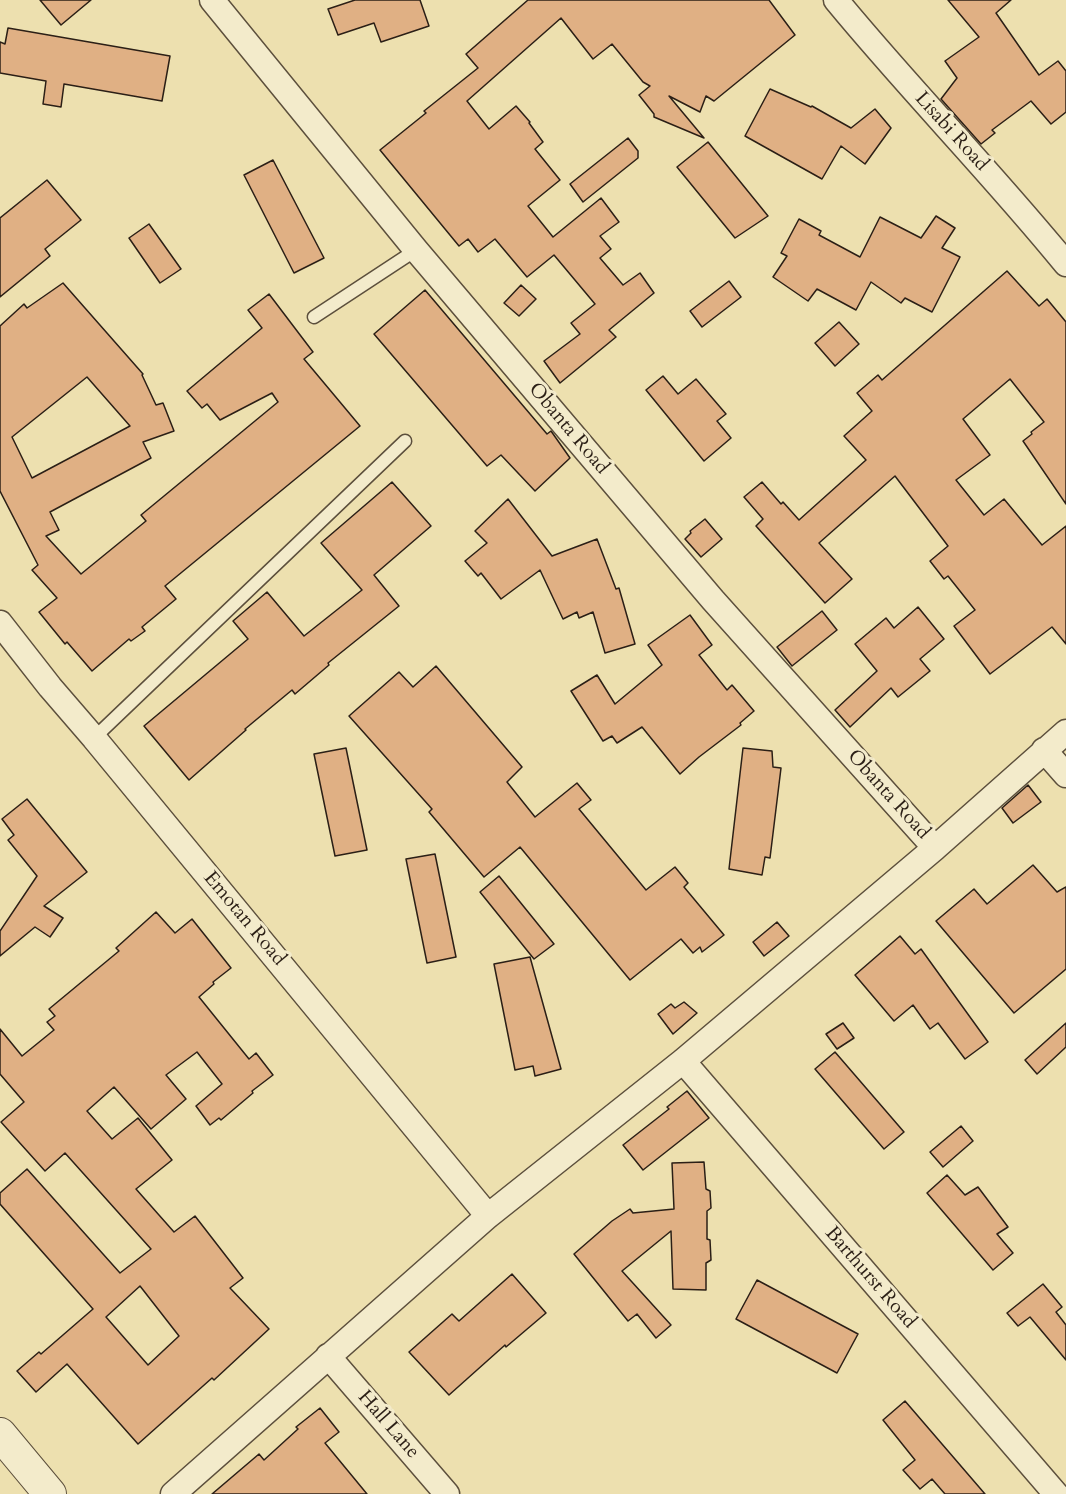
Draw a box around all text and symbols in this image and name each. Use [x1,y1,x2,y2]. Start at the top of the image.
street label: Lisabi Road [909,87,993,177]
street label: Obanta Road [523,378,613,480]
street label: Obanta Road [842,745,934,845]
street label: Emotan Road [198,867,290,971]
street label: Barthurst Road [819,1222,921,1334]
street label: Hall Lane [352,1386,424,1464]

